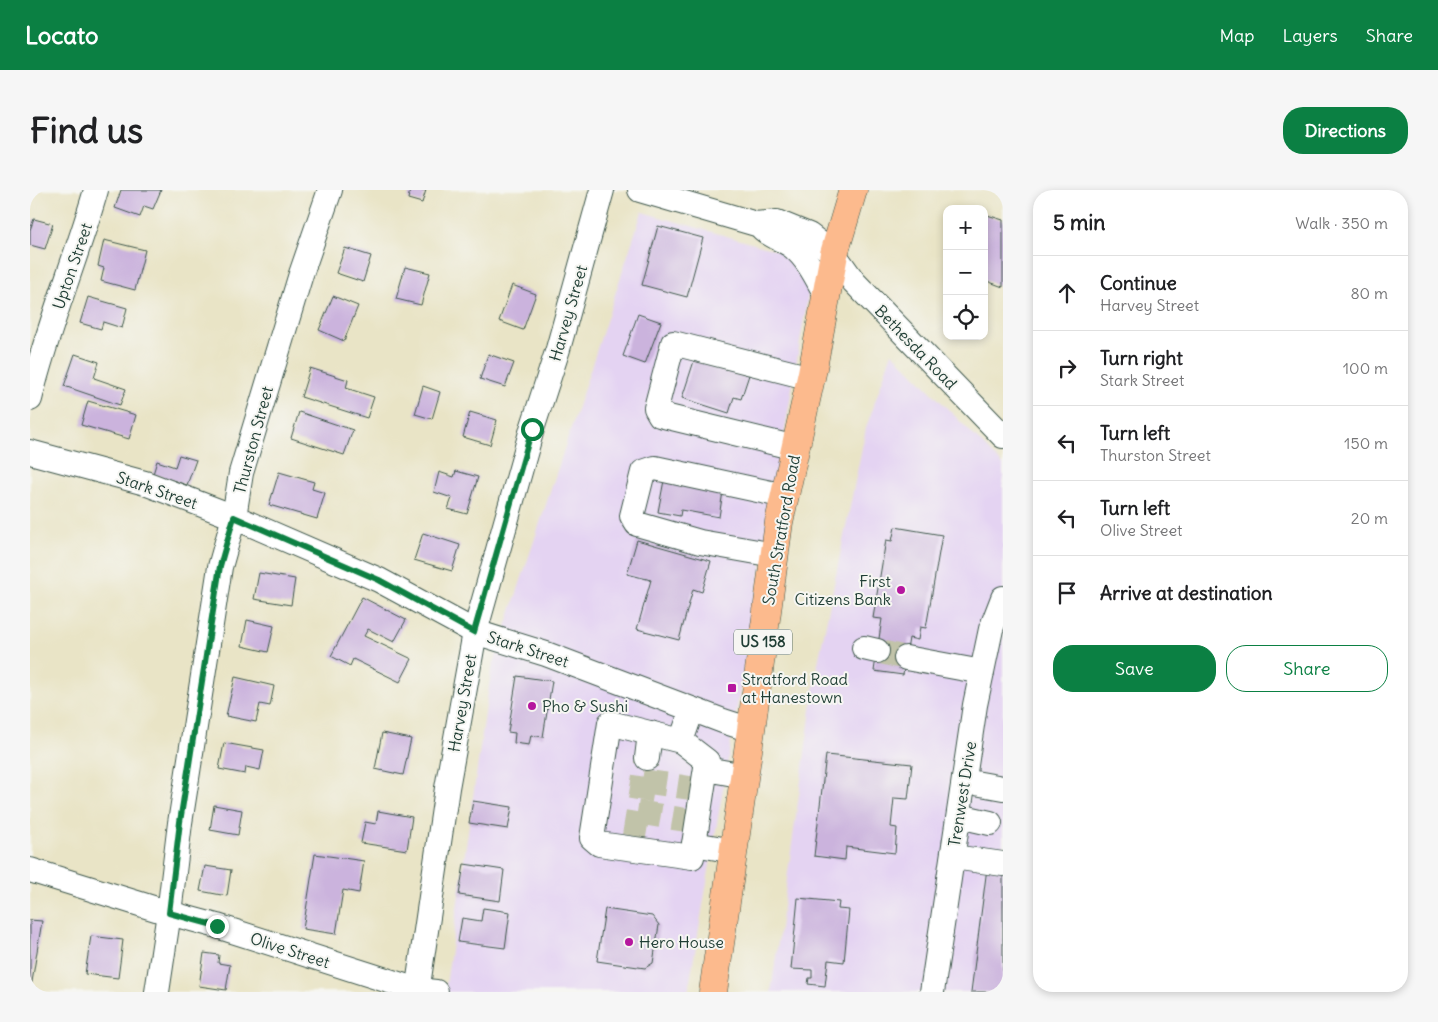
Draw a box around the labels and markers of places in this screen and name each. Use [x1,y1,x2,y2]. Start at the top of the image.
place label: First Citizens Bank [795,571,892,609]
marker: First Citizens Bank [895,584,907,596]
place label: Stratford Road at Hanestown [742,669,848,707]
marker: Stratford Road at Hanestown [726,682,738,694]
place label: Pho & Sushi [542,696,628,716]
marker: Pho & Sushi [526,700,538,712]
place label: Hero House [639,932,724,952]
marker: Hero House [623,936,635,948]

